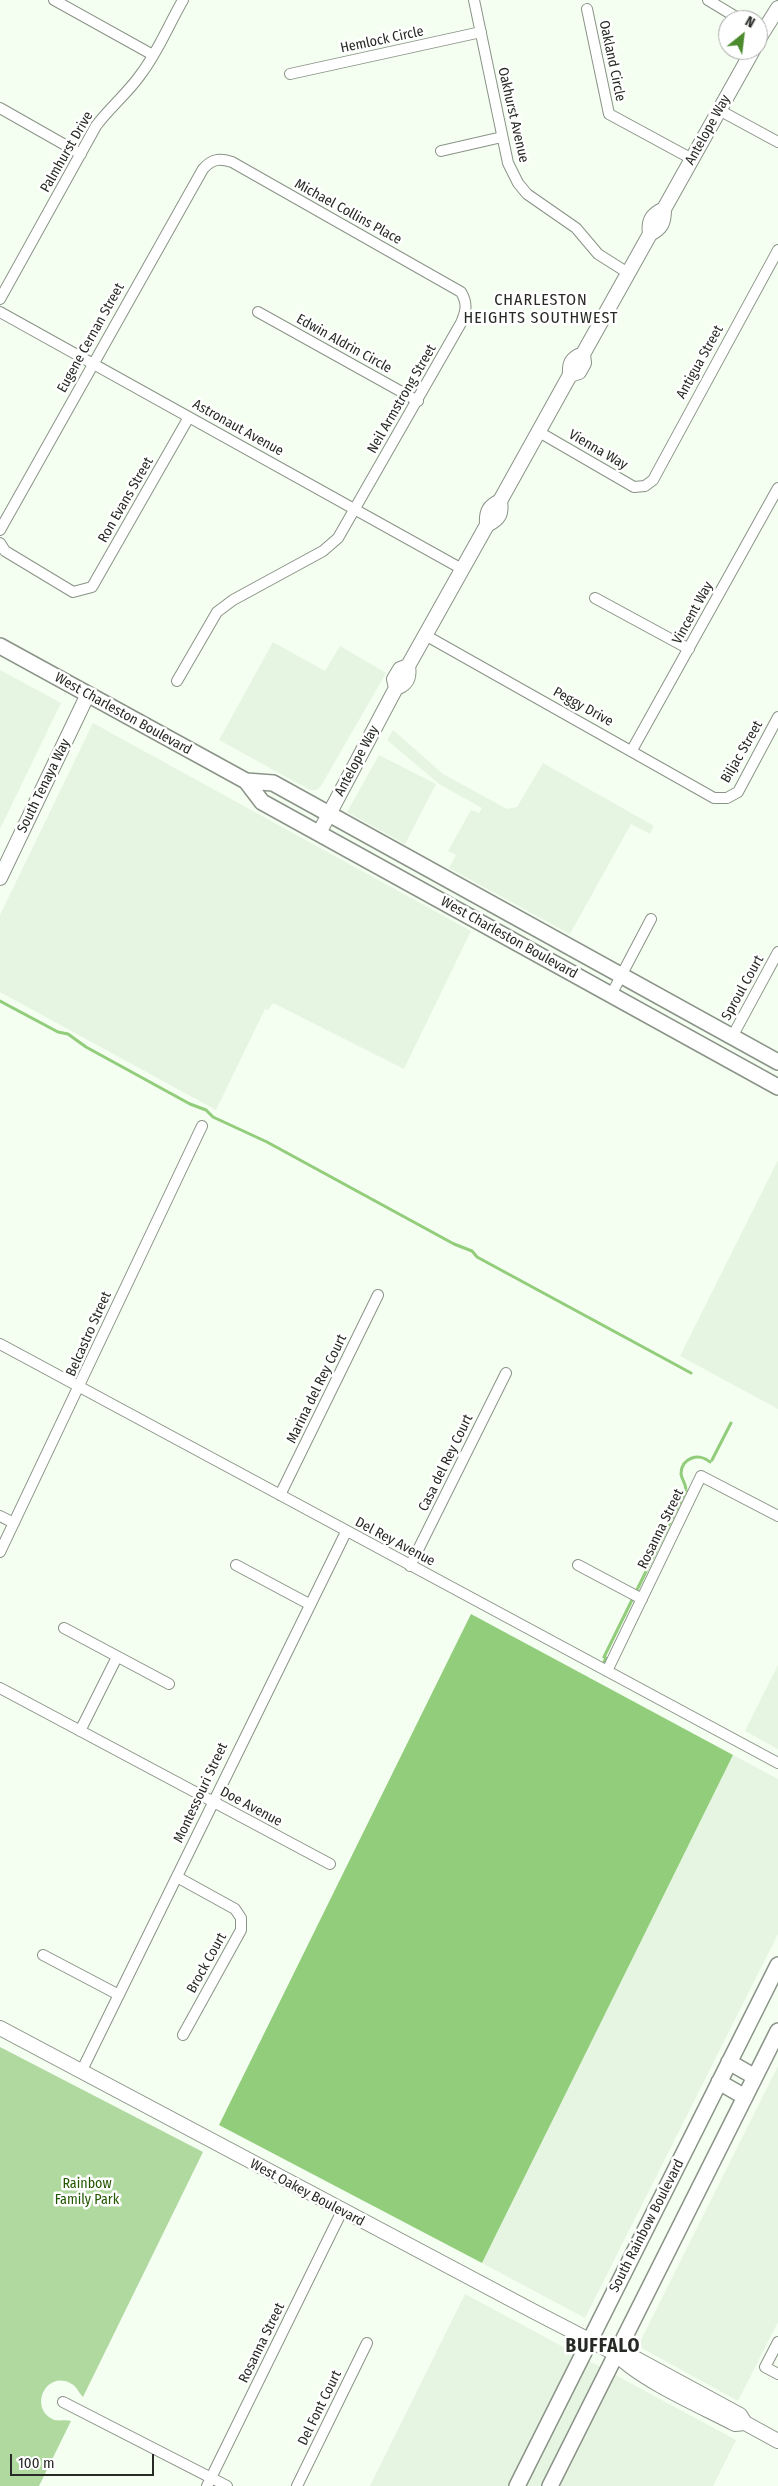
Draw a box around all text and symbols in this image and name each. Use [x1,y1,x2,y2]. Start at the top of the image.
north arrow [718,10,768,60]
text: N [742,13,758,32]
street label: Oakland Circle [595,19,629,103]
street label: Hemlock Circle [339,23,425,57]
street label: Oakhurst Avenue [494,66,532,164]
street label: Antelope Way [682,92,734,168]
street label: Palmhurst Drive [37,109,97,195]
street label: Michael Collins Place [292,176,404,248]
street label: Eugene Cernan Street [54,280,128,396]
district label: CHARLESTON HEIGHTS SOUTHWEST [461,291,621,329]
street label: Edwin Aldrin Circle [293,311,395,377]
street label: Antigua Street [673,322,727,402]
street label: Neil Armstrong Street [364,342,440,456]
street label: Astronaut Avenue [190,396,286,460]
street label: Vienna Way [565,426,631,474]
street label: Ron Evans Street [95,454,157,546]
street label: Vincent Way [669,579,717,647]
street label: West Charleston Boulevard [52,669,194,759]
street label: Peggy Drive [550,684,616,730]
street label: Biljac Street [717,718,767,786]
street label: Antelope Way [331,723,383,799]
street label: South Tenaya Way [14,736,74,836]
street label: West Charleston Boulevard [438,893,580,983]
street label: Sproul Court [718,953,768,1023]
street label: Belcastro Street [63,1289,115,1379]
street label: Marina del Rey Court [283,1332,351,1446]
street label: Casa del Rey Court [415,1412,477,1514]
street label: Rosanna Street [634,1486,688,1572]
street label: Del Rey Avenue [352,1514,438,1570]
street label: Montessouri Street [170,1740,232,1846]
street label: Doe Avenue [217,1784,285,1830]
street label: Brock Court [184,1930,230,1996]
street label: West Oakey Boulevard [247,2156,367,2230]
street label: South Rainbow Boulevard [606,2157,688,2295]
park label: Rainbow Family Park [55,2176,119,2208]
street label: Rosanna Street [235,2300,289,2386]
district label: BUFFALO [565,2336,641,2358]
street label: Del Font Court [295,2368,345,2448]
scale bar [12,2444,156,2476]
text: 100 m [18,2454,55,2472]

